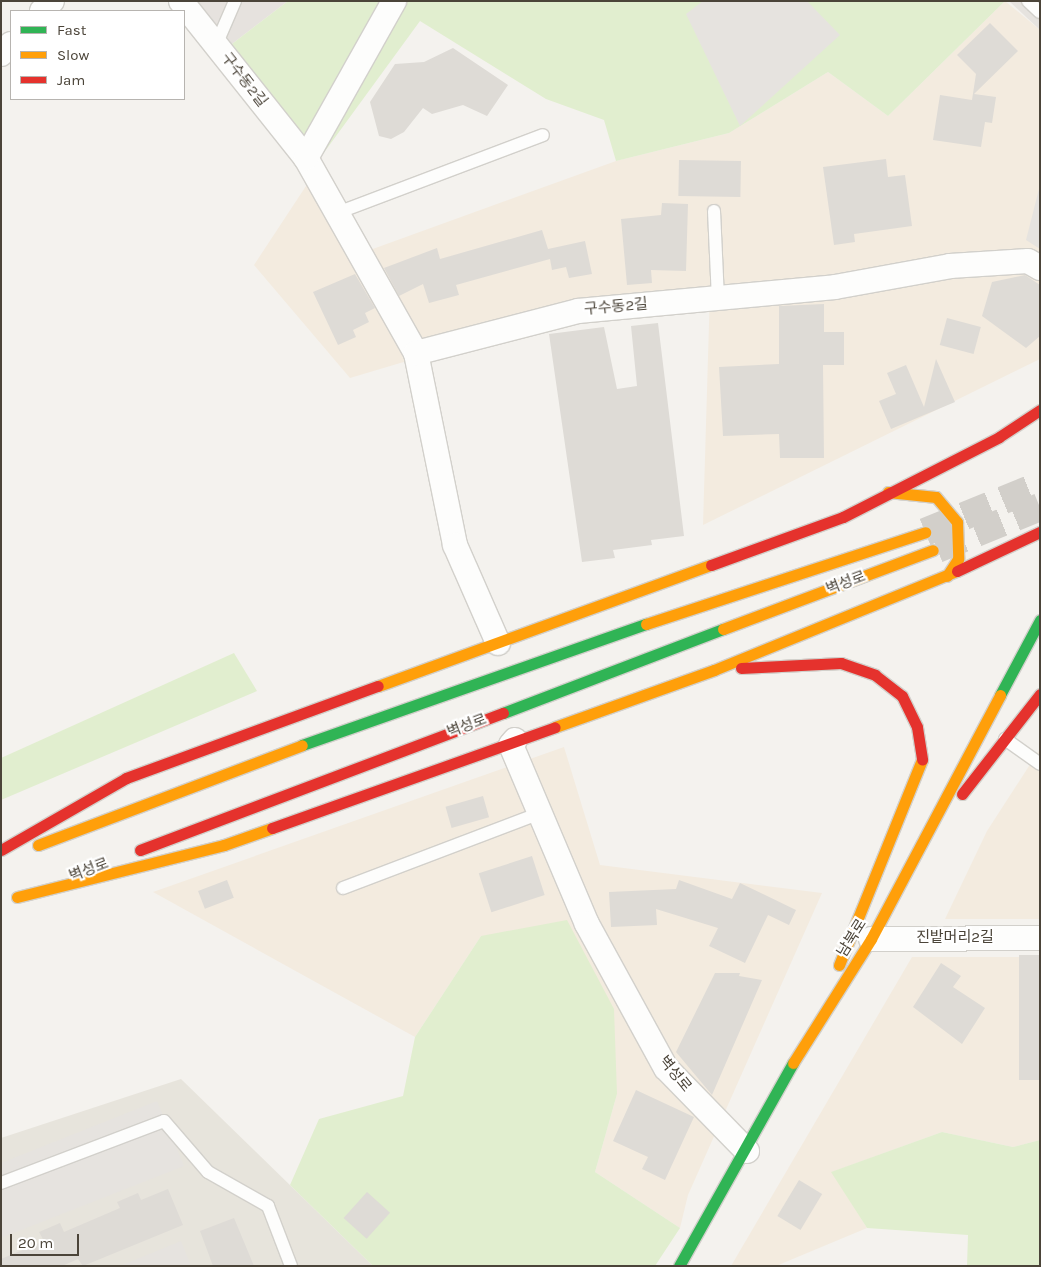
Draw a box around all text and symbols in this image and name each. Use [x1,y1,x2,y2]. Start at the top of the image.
legend [10,10,185,100]
text: Fast [57,21,86,39]
text: Slow [57,46,89,64]
street label: 구수동2길 [217,49,271,111]
text: Jam [57,71,85,89]
street label: 구수동2길 [583,295,649,319]
street label: 벽성로 [823,567,869,599]
street label: 벽성로 [444,710,490,742]
street label: 벽성로 [66,854,112,886]
street label: 남북로 [833,916,871,960]
street label: 진밭머리2길 [916,929,994,947]
street label: 벽성로 [655,1052,695,1096]
scale bar [12,1224,81,1256]
text: 20 m [18,1234,53,1252]

